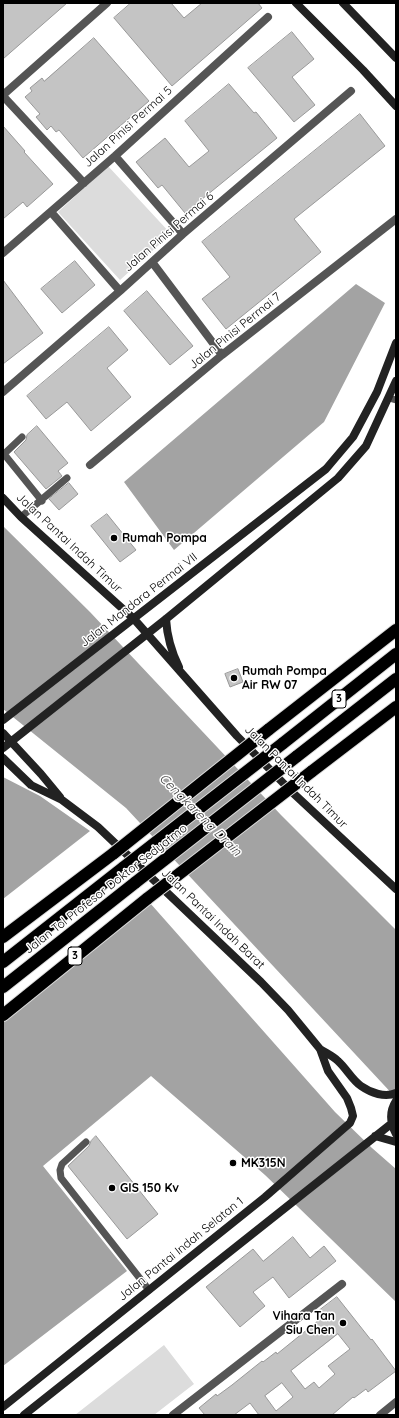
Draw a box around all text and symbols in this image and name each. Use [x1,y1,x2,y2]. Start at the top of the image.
street label: Jalan Pinisi Permai 5 [81,83,175,171]
street label: Jalan Pinisi Permai 6 [121,189,217,275]
street label: Jalan Pinisi Permai 7 [186,290,284,372]
street label: Jalan Pantai Indah Timur [13,490,125,596]
place label: Rumah Pompa [122,531,207,545]
marker: Rumah Pompa [109,533,119,543]
street label: Jalan Mandara Permai VII [78,550,200,650]
place label: Rumah Pompa Air RW 07 [242,664,327,692]
marker: Rumah Pompa Air RW 07 [229,673,239,683]
road number: 3 [332,690,346,708]
street label: Jalan Pantai Indah Timur [242,723,350,831]
water label: Cengkareng Drain [156,771,244,859]
street label: Jalan Tol Profesor Doktor Sedyatmo [22,821,190,957]
street label: Jalan Pantai Indah Barat [158,866,268,972]
road number: 3 [68,947,82,965]
place label: MK315N [241,1156,286,1170]
marker: MK315N [228,1158,238,1168]
place label: GIS 150 Kv [120,1181,179,1195]
marker: GIS 150 Kv [107,1183,117,1193]
street label: Jalan Pantai Indah Selatan 1 [115,1194,247,1304]
place label: Vihara Tan Siu Chen [273,1309,335,1337]
marker: Vihara Tan Siu Chen [338,1318,348,1328]

